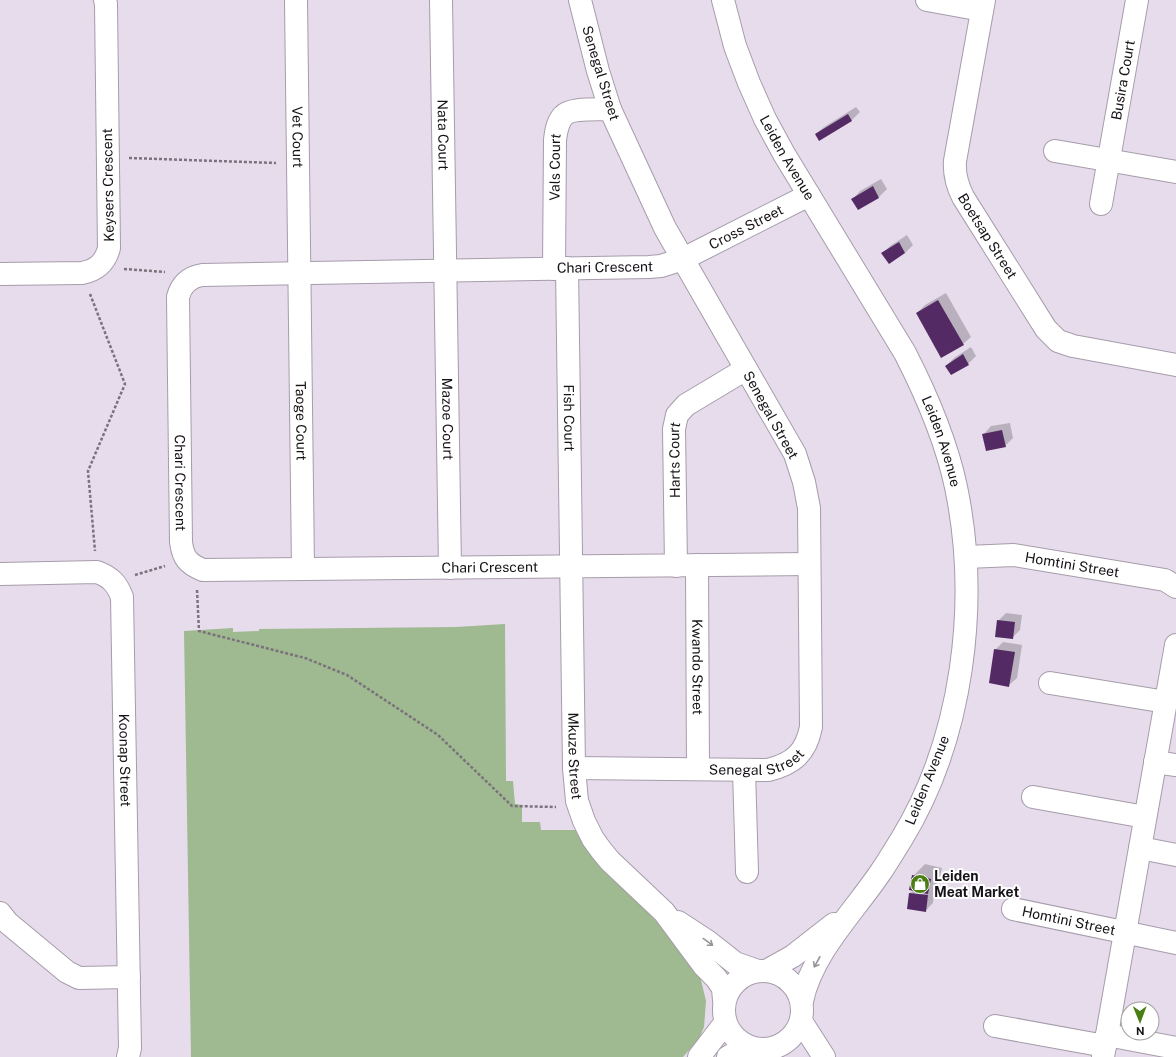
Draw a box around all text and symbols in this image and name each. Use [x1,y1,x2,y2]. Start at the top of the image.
street label: Senegal Street [579,24,623,122]
street label: Busira Court [1108,39,1138,121]
street label: Nata Court [435,99,452,171]
street label: Vet Court [289,106,306,168]
street label: Leiden Avenue [757,112,818,203]
street label: Keysers Crescent [99,128,117,242]
street label: Vals Court [547,132,564,201]
street label: Boetsap Street [955,190,1020,282]
street label: Cross Street [706,201,786,253]
street label: Chari Crescent [557,258,653,276]
street label: Senegal Street [740,368,802,462]
street label: Mazoe Court [439,378,456,460]
street label: Taoge Court [293,381,310,461]
street label: Fish Court [561,384,578,452]
street label: Leiden Avenue [918,393,964,488]
street label: Harts Court [666,420,683,498]
street label: Chari Crescent [172,434,189,531]
street label: Homtini Street [1024,549,1120,580]
street label: Chari Crescent [441,559,538,576]
street label: Kwando Street [689,619,706,715]
street label: Mkuze Street [565,712,585,800]
street label: Koonap Street [116,713,134,807]
street label: Leiden Avenue [902,733,952,827]
street label: Senegal Street [709,746,807,778]
place label: Leiden Meat Market [934,868,1019,900]
shop icon: Leiden Meat Market [909,873,931,895]
street label: Homtini Street [1021,903,1117,938]
one-way arrow [702,938,713,946]
one-way arrow [813,956,821,968]
north arrow [1120,1001,1160,1041]
text: N [1136,1025,1145,1037]

